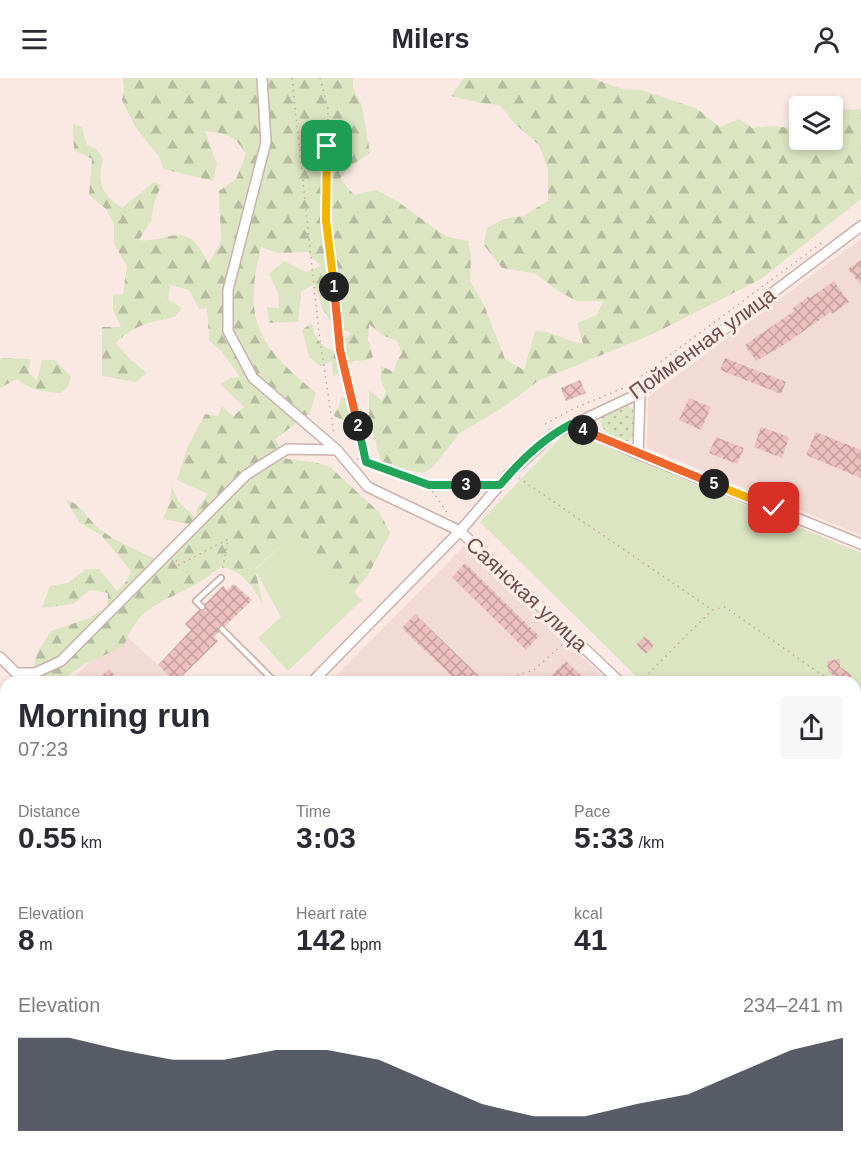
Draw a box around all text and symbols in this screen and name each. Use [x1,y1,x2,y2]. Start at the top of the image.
icon: menu [18,23,51,56]
icon: person [810,23,843,56]
text: Milers [391,24,470,54]
map controls [789,96,843,150]
button: layers [789,96,843,150]
pin [301,120,352,171]
icon: arrive [310,129,343,162]
pin: 1 [319,272,349,302]
text: 1 [330,278,338,295]
street label: Пойменная улица [625,282,780,404]
pin: 2 [343,411,373,441]
pin: 4 [568,415,598,445]
text: 2 [354,417,362,434]
text: 4 [579,421,587,438]
pin: 5 [699,469,729,499]
pin: 3 [451,470,481,500]
text: 5 [710,475,718,492]
text: 3 [462,476,470,493]
pin [748,482,799,533]
icon: check [757,491,790,524]
street label: Саянская улица [462,532,592,656]
button: share [780,696,843,759]
text: Morning run [18,697,210,734]
text: 07:23 [18,738,68,760]
text: Distance [18,803,80,820]
text: Time [296,803,331,820]
text: Pace [574,803,610,820]
text: 0.55 [18,821,76,854]
text: 3:03 [296,821,356,854]
text: 5:33 [574,821,634,854]
text: km [76,834,102,851]
text: /km [634,834,664,851]
text: Elevation [18,905,84,922]
text: Heart rate [296,905,367,922]
text: kcal [574,905,602,922]
text: 8 [18,923,35,956]
text: 142 [296,923,346,956]
text: 41 [574,923,607,956]
text: m [35,936,52,953]
text: bpm [346,936,382,953]
text: Elevation [18,994,100,1016]
text: 234–241 m [743,994,843,1016]

